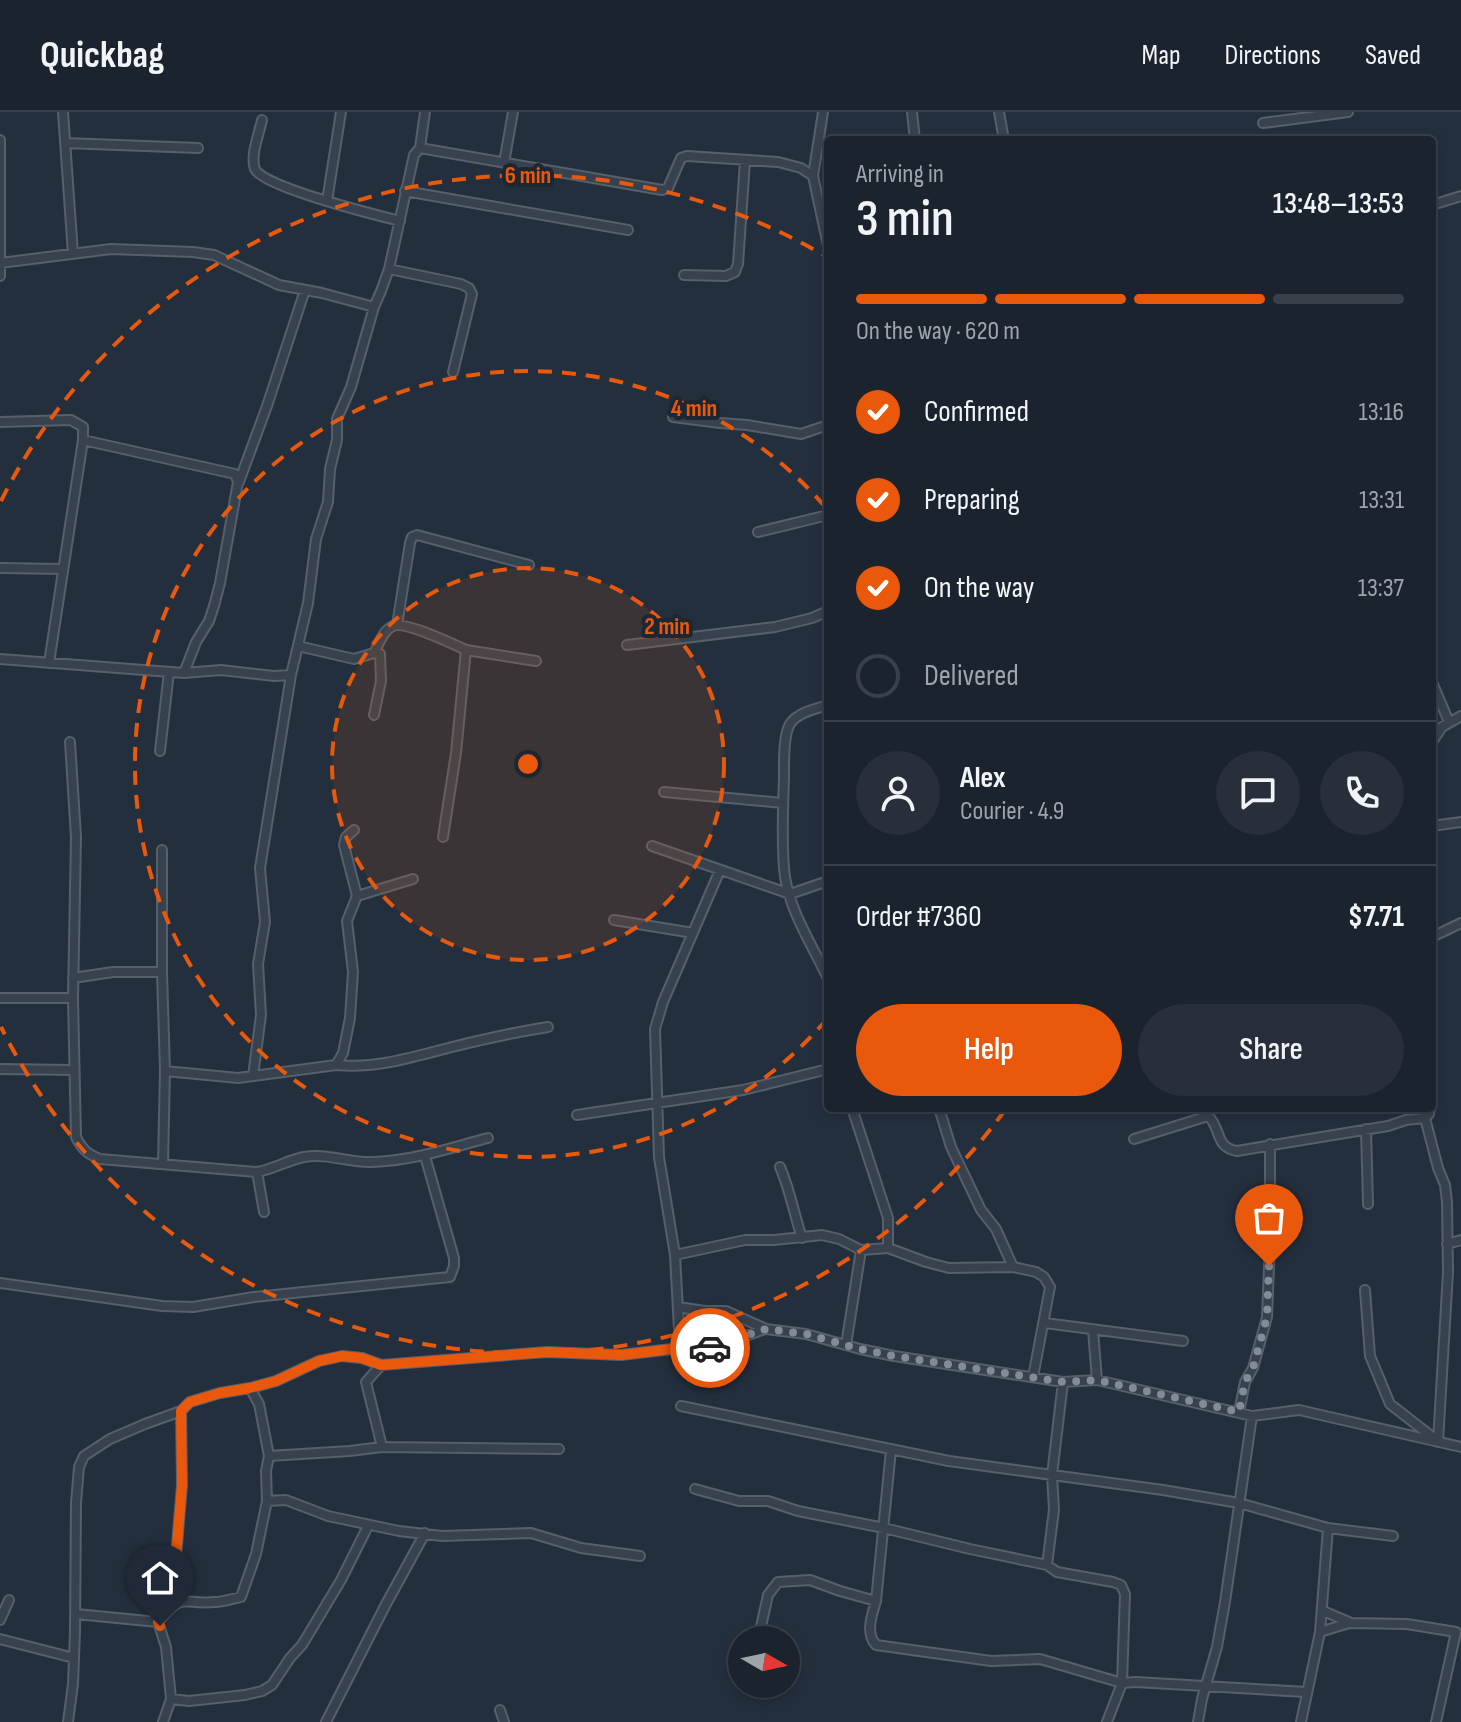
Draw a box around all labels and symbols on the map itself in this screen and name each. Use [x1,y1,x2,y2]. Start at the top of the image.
text: 6 min [505,161,551,190]
text: 4 min [671,394,717,423]
text: 2 min [644,612,690,641]
centre of rings [514,750,542,778]
pin [1235,1184,1303,1266]
courier [670,1308,750,1388]
pin [126,1544,194,1626]
north arrow [728,1626,800,1698]

